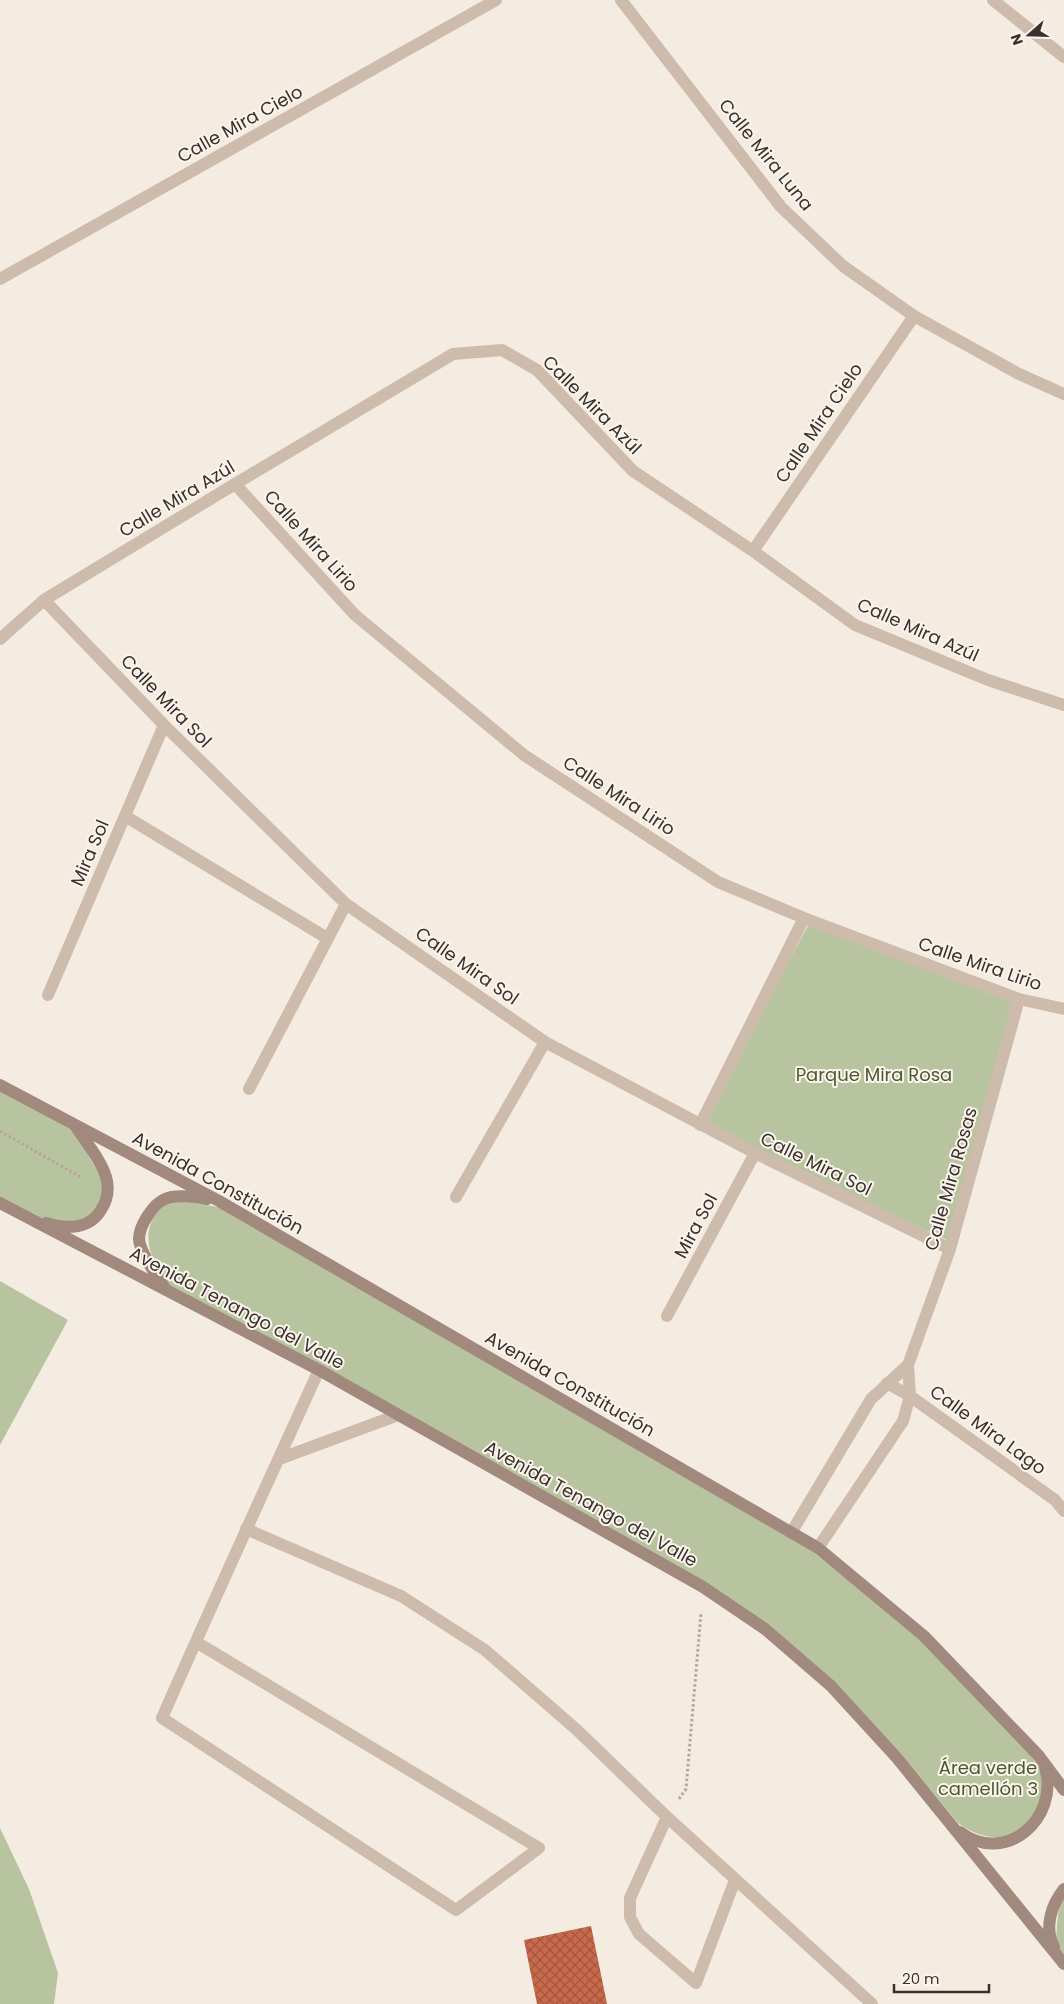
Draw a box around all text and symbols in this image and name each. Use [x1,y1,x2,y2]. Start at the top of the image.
north arrow [1004,10,1054,60]
text: N [1006,31,1028,48]
street label: Calle Mira Cielo [173,79,307,168]
street label: Calle Mira Luna [713,93,819,216]
street label: Calle Mira Azúl [537,350,647,460]
street label: Calle Mira Cielo [769,358,868,488]
street label: Calle Mira Azúl [114,454,239,543]
street label: Calle Mira Lirio [259,484,364,597]
street label: Calle Mira Azúl [853,592,983,668]
street label: Calle Mira Sol [115,648,217,753]
street label: Calle Mira Lirio [558,750,680,841]
street label: Mira Sol [64,816,115,890]
street label: Calle Mira Sol [411,921,524,1011]
street label: Calle Mira Lirio [915,931,1045,996]
park label: Parque Mira Rosa [796,1062,952,1087]
street label: Calle Mira Rosas [918,1104,983,1253]
street label: Avenida Constitución [128,1125,308,1240]
street label: Calle Mira Sol [756,1126,876,1201]
street label: Mira Sol [668,1189,723,1263]
street label: Avenida Tenango del Valle [125,1240,349,1375]
street label: Avenida Constitución [481,1325,660,1442]
street label: Calle Mira Lago [925,1379,1052,1480]
street label: Avenida Tenango del Valle [480,1434,702,1573]
park label: Área verde camellón 3 [938,1755,1038,1801]
scale bar [894,1962,989,1994]
text: 20 m [902,1968,940,1989]

